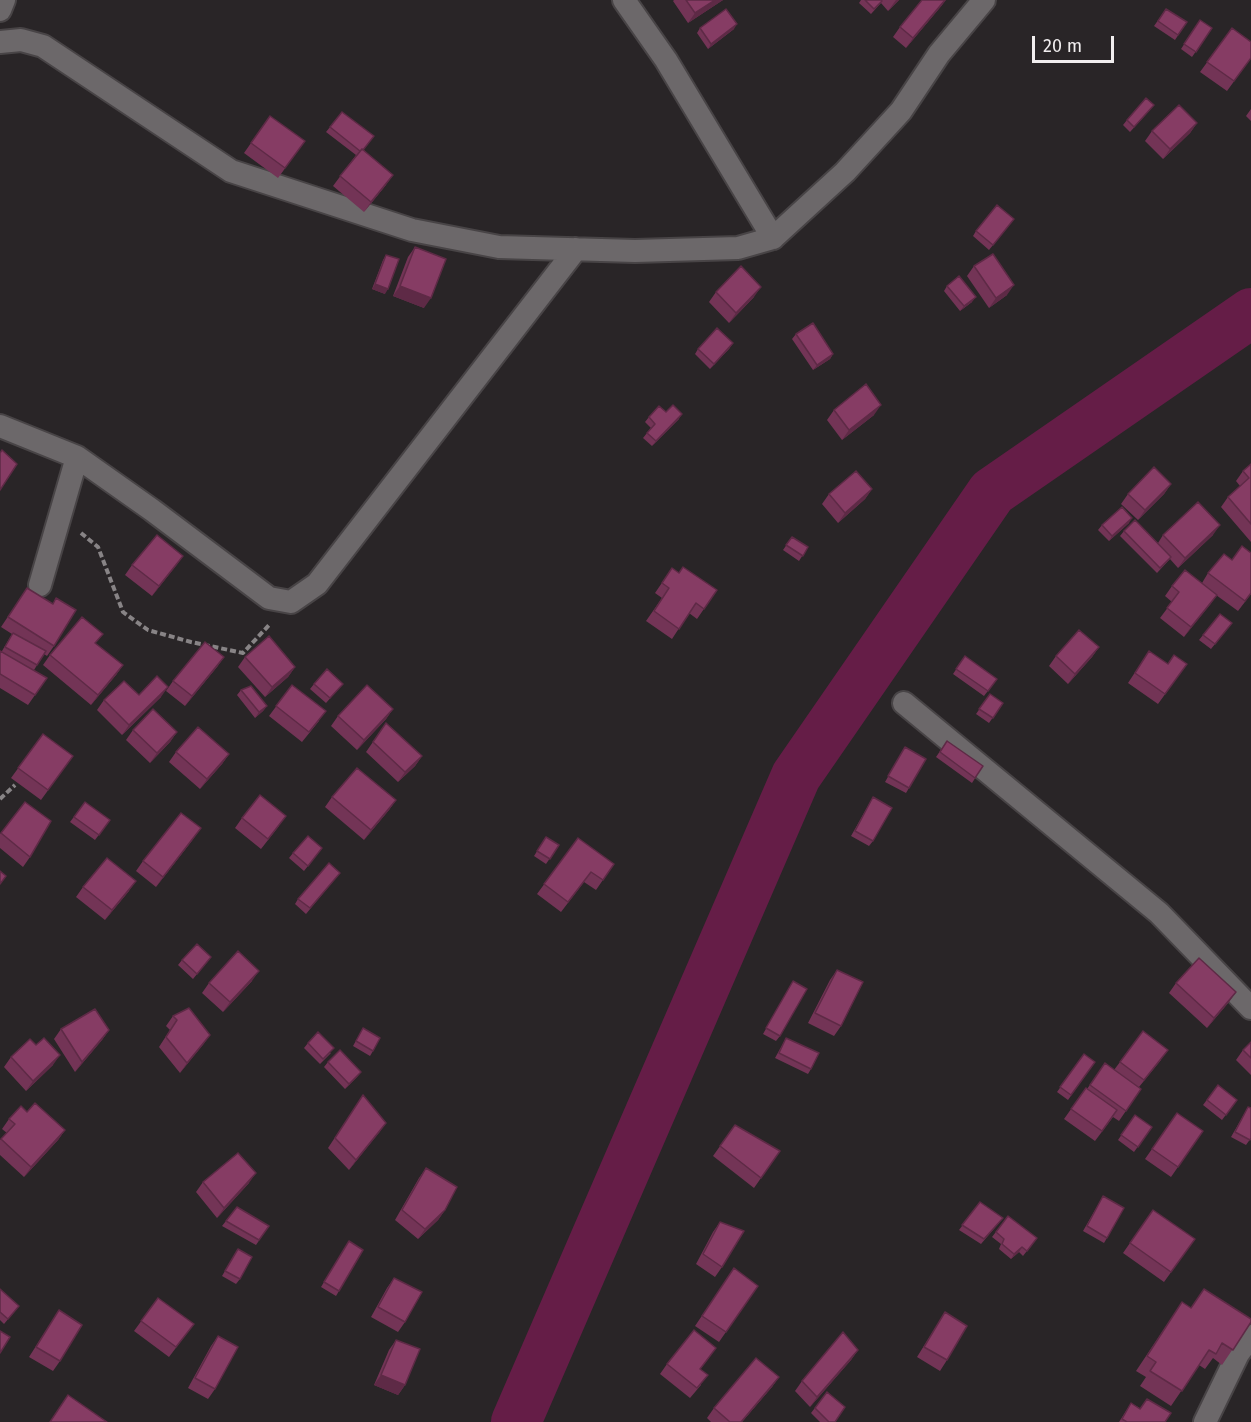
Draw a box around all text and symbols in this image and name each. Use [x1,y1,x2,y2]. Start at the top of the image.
scale bar [1035,24,1118,62]
text: 20 m [1043,35,1082,57]

